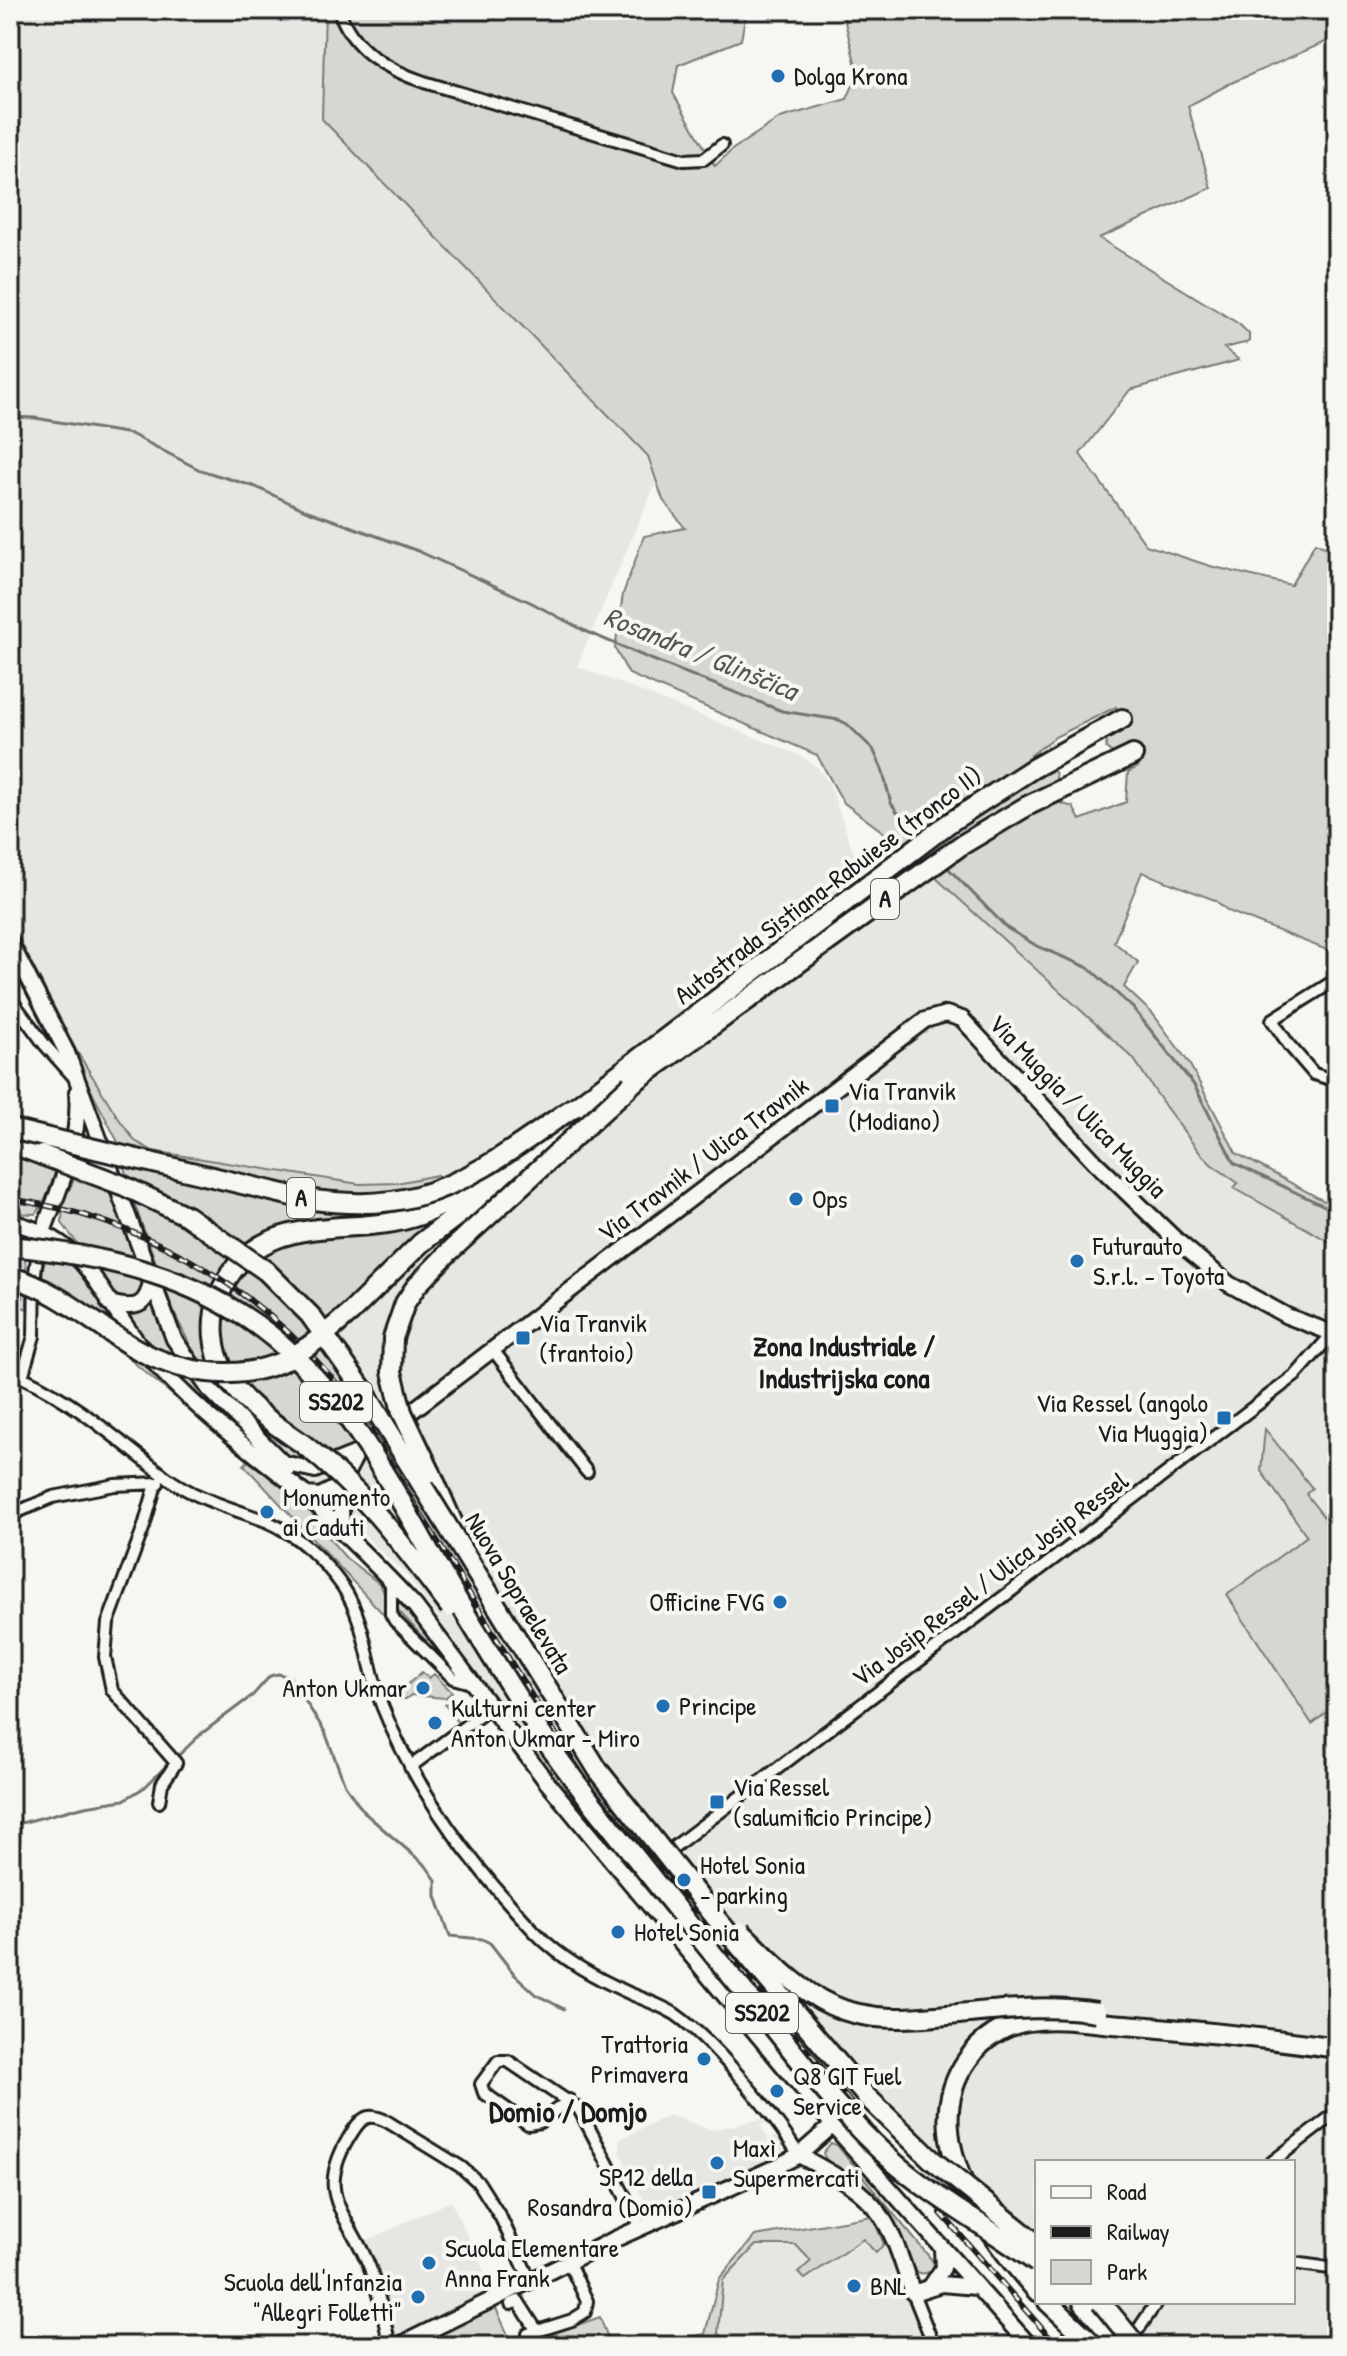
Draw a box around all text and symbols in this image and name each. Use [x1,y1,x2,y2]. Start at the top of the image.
place label: Dolga Krona [794,58,908,93]
marker: Dolga Krona [769,67,787,85]
water label: Rosandra / Glinščica [599,597,806,710]
street label: Autostrada Sistiana-Rabuiese (tronco II) [668,759,988,1011]
road number: A [871,879,899,919]
street label: Via Muggia / Ulica Muggia [981,1006,1175,1205]
street label: Via Travnik / Ulica Travnik [590,1068,815,1249]
place label: Via Tranvik (Modiano) [848,1073,956,1138]
marker: Via Tranvik (Modiano) [823,1097,841,1115]
road number: A [287,1178,315,1218]
place label: Ops [812,1181,848,1216]
marker: Ops [787,1190,805,1208]
place label: Futurauto S.r.l. - Toyota [1092,1228,1224,1293]
marker: Futurauto S.r.l. - Toyota [1068,1252,1086,1270]
place label: Via Tranvik (frantoio) [539,1305,647,1370]
district label: Zona Industriale / Industrijska cona [753,1327,935,1397]
marker: Via Tranvik (frantoio) [514,1329,532,1347]
road number: SS202 [300,1382,372,1422]
place label: Via Ressel (angolo Via Muggia) [1036,1385,1208,1450]
marker: Via Ressel (angolo Via Muggia) [1215,1409,1233,1427]
street label: Via Josip Ressel / Ulica Josip Ressel [844,1463,1135,1694]
place label: Monumento ai Caduti [283,1479,390,1544]
marker: Monumento ai Caduti [258,1503,276,1521]
street label: Nuova Sopraelevata [457,1506,581,1680]
place label: Officine FVG [649,1584,765,1619]
marker: Officine FVG [771,1593,789,1611]
place label: Anton Ukmar [282,1670,407,1705]
marker: Anton Ukmar [414,1679,432,1697]
place label: Principe [679,1688,756,1723]
place label: Kulturni center Anton Ukmar - Miro [451,1690,640,1755]
marker: Principe [654,1697,672,1715]
marker: Kulturni center Anton Ukmar - Miro [426,1714,444,1732]
place label: Via Ressel (salumificio Principe) [733,1769,932,1834]
marker: Via Ressel (salumificio Principe) [708,1793,726,1811]
place label: Hotel Sonia - parking [700,1847,805,1912]
marker: Hotel Sonia - parking [675,1871,693,1889]
place label: Hotel Sonia [634,1914,739,1949]
marker: Hotel Sonia [609,1923,627,1941]
road number: SS202 [726,1993,798,2033]
place label: Trattoria Primavera [591,2026,688,2091]
marker: Trattoria Primavera [695,2050,713,2068]
place label: Q8 GIT Fuel Service [793,2058,902,2123]
marker: Q8 GIT Fuel Service [768,2082,786,2100]
district label: Domio / Domjo [489,2091,647,2131]
place label: Maxì Supermercati [733,2130,860,2195]
marker: Maxì Supermercati [708,2154,726,2172]
place label: SP12 della Rosandra (Domio) [527,2159,693,2224]
legend [1035,2160,1295,2304]
text: Road [1107,2175,1146,2207]
marker: SP12 della Rosandra (Domio) [700,2183,718,2201]
text: Railway [1107,2215,1170,2247]
place label: Scuola Elementare Anna Frank [445,2230,619,2295]
marker: Scuola Elementare Anna Frank [420,2254,438,2272]
text: Park [1107,2255,1147,2287]
place label: Scuola dell'Infanzia "Allegri Folletti" [224,2264,402,2329]
place label: BNL [870,2268,907,2303]
marker: BNL [845,2277,863,2295]
marker: Scuola dell'Infanzia "Allegri Folletti" [409,2288,427,2306]

